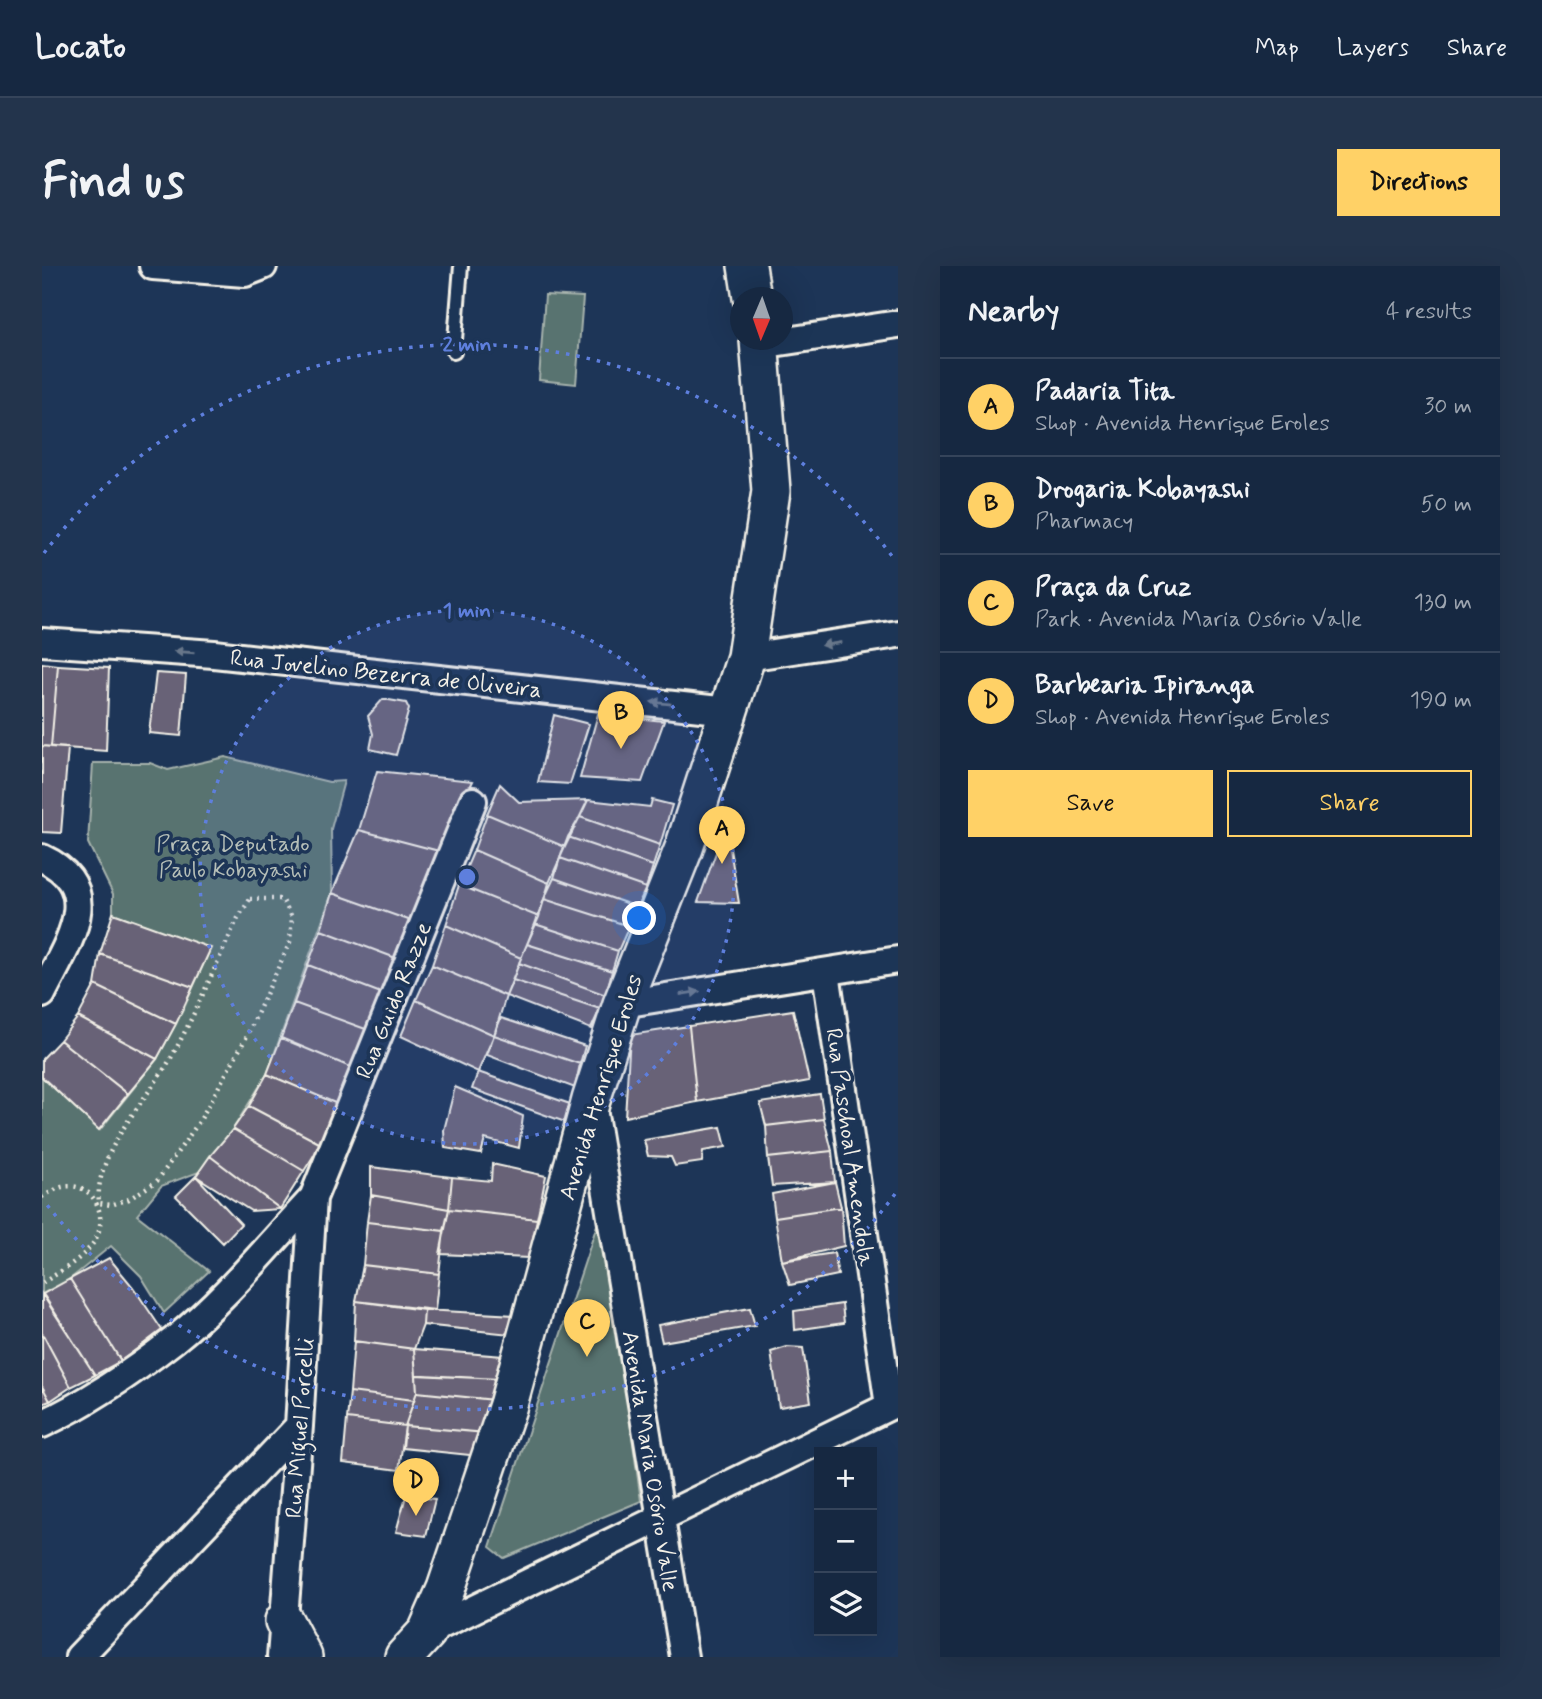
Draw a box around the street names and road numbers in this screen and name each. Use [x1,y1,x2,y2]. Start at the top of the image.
street label: Rua Jovelino Bezerra de Oliveira [228,644,543,706]
street label: Rua Guido Razze [350,918,440,1084]
street label: Avenida Henrique Eroles [553,971,651,1204]
street label: Rua Paschoal Amendola [817,1026,881,1268]
street label: Avenida Maria Osório Valle [614,1329,684,1594]
street label: Rua Miguel Porcelli [280,1337,324,1519]

